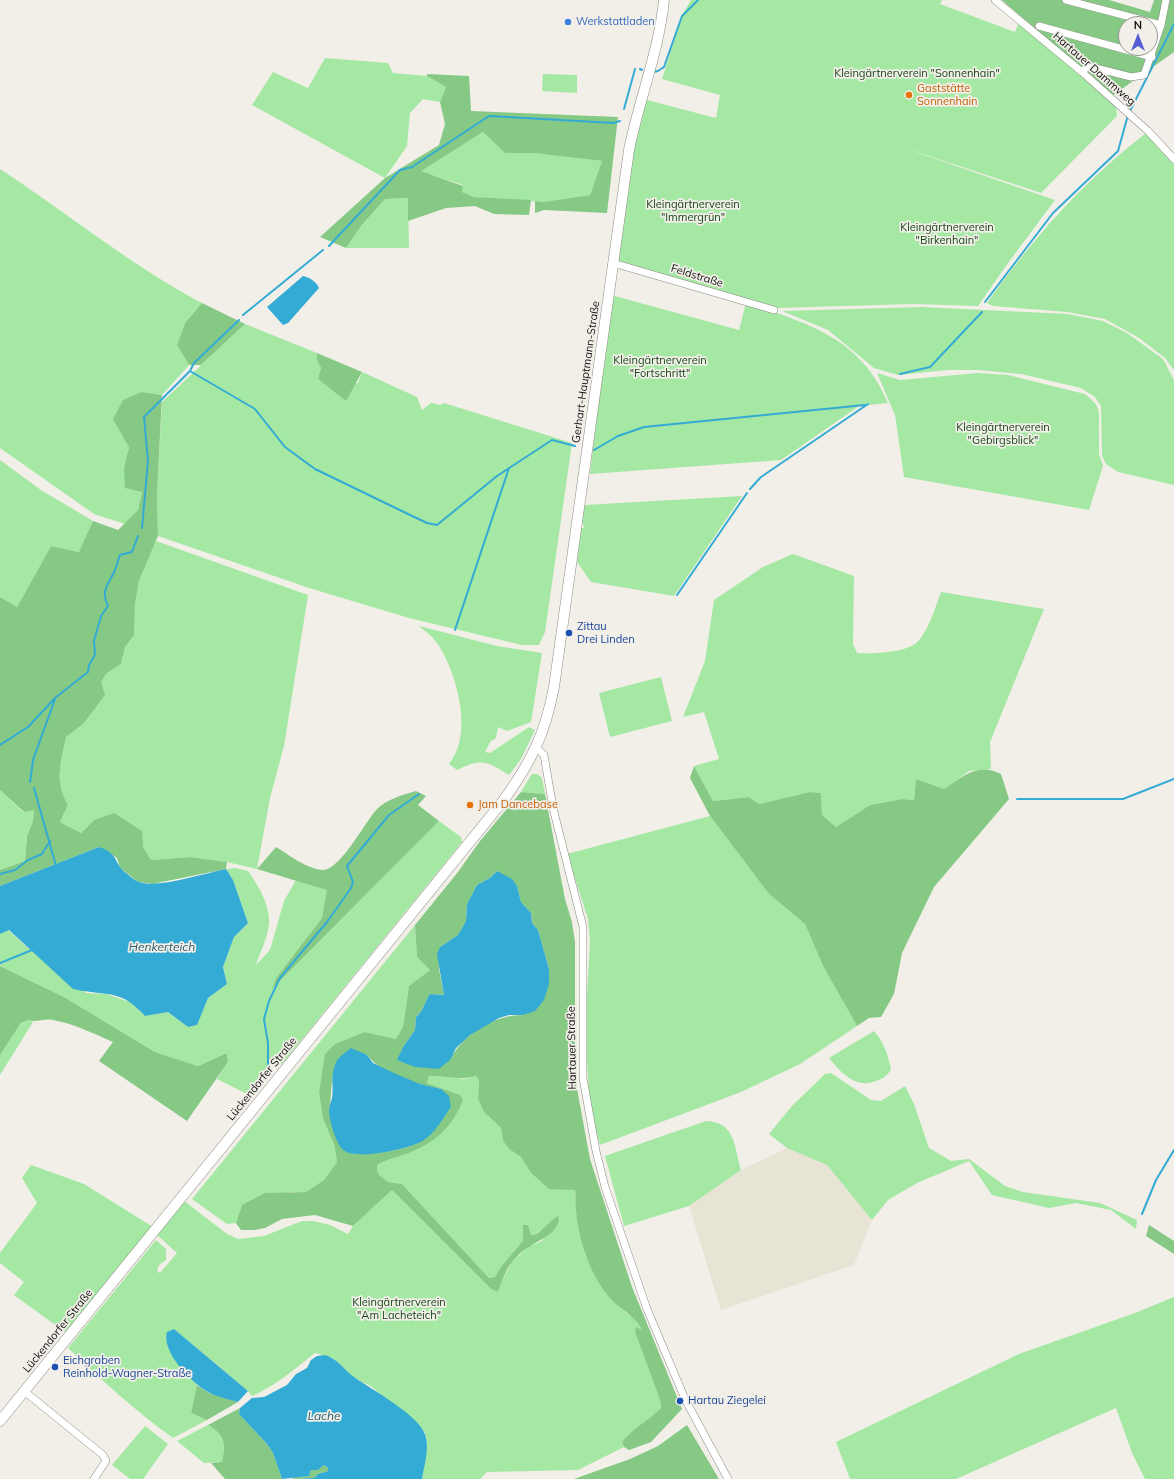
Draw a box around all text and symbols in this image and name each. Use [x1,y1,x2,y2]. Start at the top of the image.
place label: Werkstattladen [576,15,655,29]
north arrow [1118,16,1158,56]
marker: Werkstattladen [563,17,573,27]
text: N [1134,18,1142,32]
street label: Hartauer Dammweg [1050,30,1138,108]
park label: Kleingärtnerverein "Sonnenhain" [834,67,1000,81]
place label: Gaststätte Sonnenhain [917,82,978,108]
marker: Gaststätte Sonnenhain [904,90,914,100]
park label: Kleingärtnerverein "Immergrün" [646,198,740,224]
park label: Kleingärtnerverein "Birkenhain" [900,221,994,247]
street label: Feldstraße [669,262,725,290]
street label: Gerhart-Hauptmann-Straße [569,300,603,444]
park label: Kleingärtnerverein "Fortschritt" [613,354,707,380]
park label: Kleingärtnerverein "Gebirgsblick" [956,421,1050,447]
place label: Zittau Drei Linden [577,620,635,646]
marker: Zittau Drei Linden [564,628,574,638]
place label: Jam Dancebase [478,798,558,812]
marker: Jam Dancebase [465,800,475,810]
water label: Henkerteich [129,940,195,954]
street label: Hartauer Straße [565,1006,579,1090]
street label: Lückendorfer Straße [224,1035,300,1123]
street label: Lückendorfer Straße [20,1287,96,1375]
park label: Kleingärtnerverein "Am Lacheteich" [352,1296,446,1322]
place label: Eichgraben Reinhold-Wagner-Straße [63,1354,191,1380]
marker: Eichgraben Reinhold-Wagner-Straße [50,1362,60,1372]
place label: Hartau Ziegelei [688,1394,766,1408]
marker: Hartau Ziegelei [675,1396,685,1406]
water label: Lache [307,1409,341,1423]

